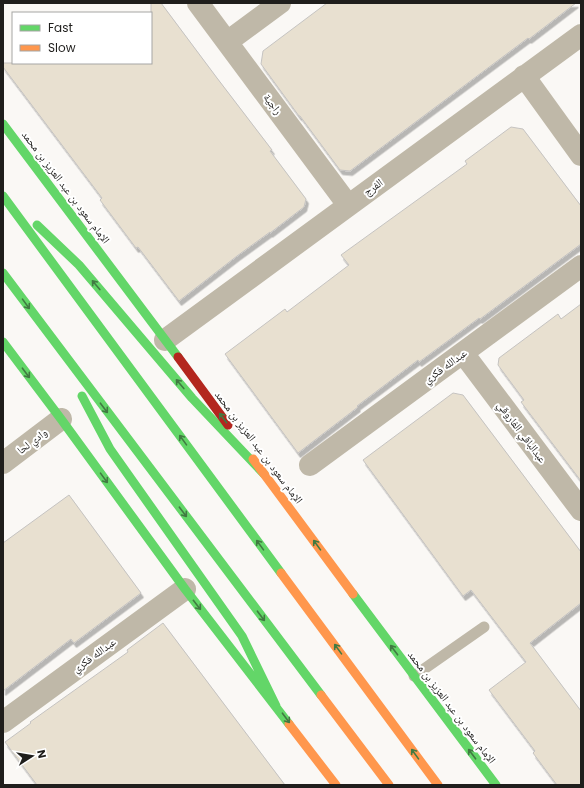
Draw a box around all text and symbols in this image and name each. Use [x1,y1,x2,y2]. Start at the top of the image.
legend [12,12,152,64]
text: Fast [48,19,73,36]
text: Slow [48,39,76,56]
street label: راجية [260,90,286,118]
street label: الإمام سعود بن عبد العزيز بن محمد [18,127,114,247]
street label: الفرج [360,174,386,200]
one-way arrow [92,280,101,290]
one-way arrow [22,298,30,309]
street label: عبدالله فكري [420,344,471,388]
one-way arrow [22,367,31,378]
one-way arrow [175,379,185,389]
street label: الإمام سعود بن عبد العزيز بن محمد [211,387,307,507]
street label: عبدالباقي الفاروقي [493,398,551,467]
one-way arrow [100,402,108,413]
one-way arrow [219,413,227,424]
street label: وادي لحا [13,424,51,458]
one-way arrow [179,435,187,446]
one-way arrow [99,472,108,483]
one-way arrow [178,506,187,517]
one-way arrow [256,539,265,550]
one-way arrow [313,540,321,551]
one-way arrow [193,599,201,610]
one-way arrow [257,610,265,621]
street label: عبدالله فكري [69,633,120,677]
one-way arrow [333,644,342,655]
one-way arrow [390,645,398,656]
street label: الإمام سعود بن عبد العزيز بن محمد [404,647,500,767]
one-way arrow [282,713,290,724]
north arrow [12,736,52,776]
text: N [33,748,50,760]
one-way arrow [411,748,419,759]
one-way arrow [468,748,477,759]

